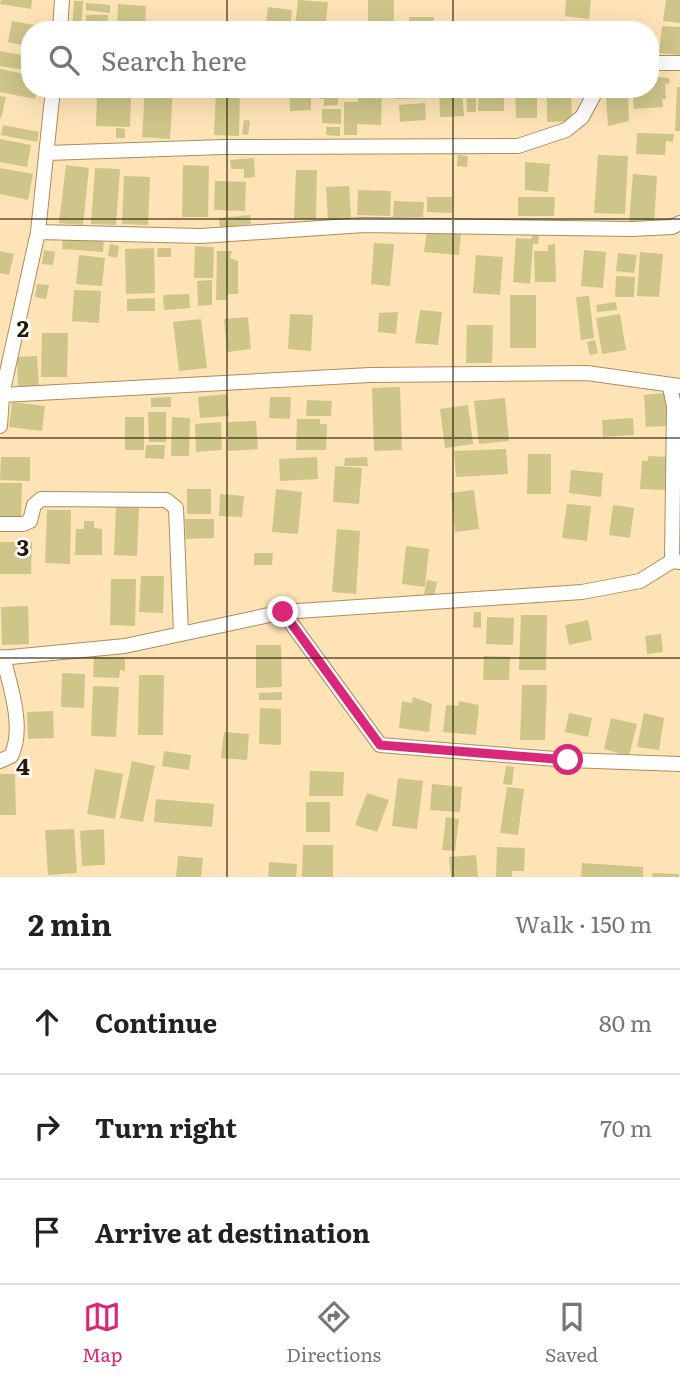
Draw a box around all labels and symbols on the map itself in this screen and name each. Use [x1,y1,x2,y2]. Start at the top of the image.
text: 2 [17,310,29,344]
text: 3 [17,529,29,563]
route end [267,596,298,627]
route start [552,744,583,775]
text: 4 [16,748,30,782]

